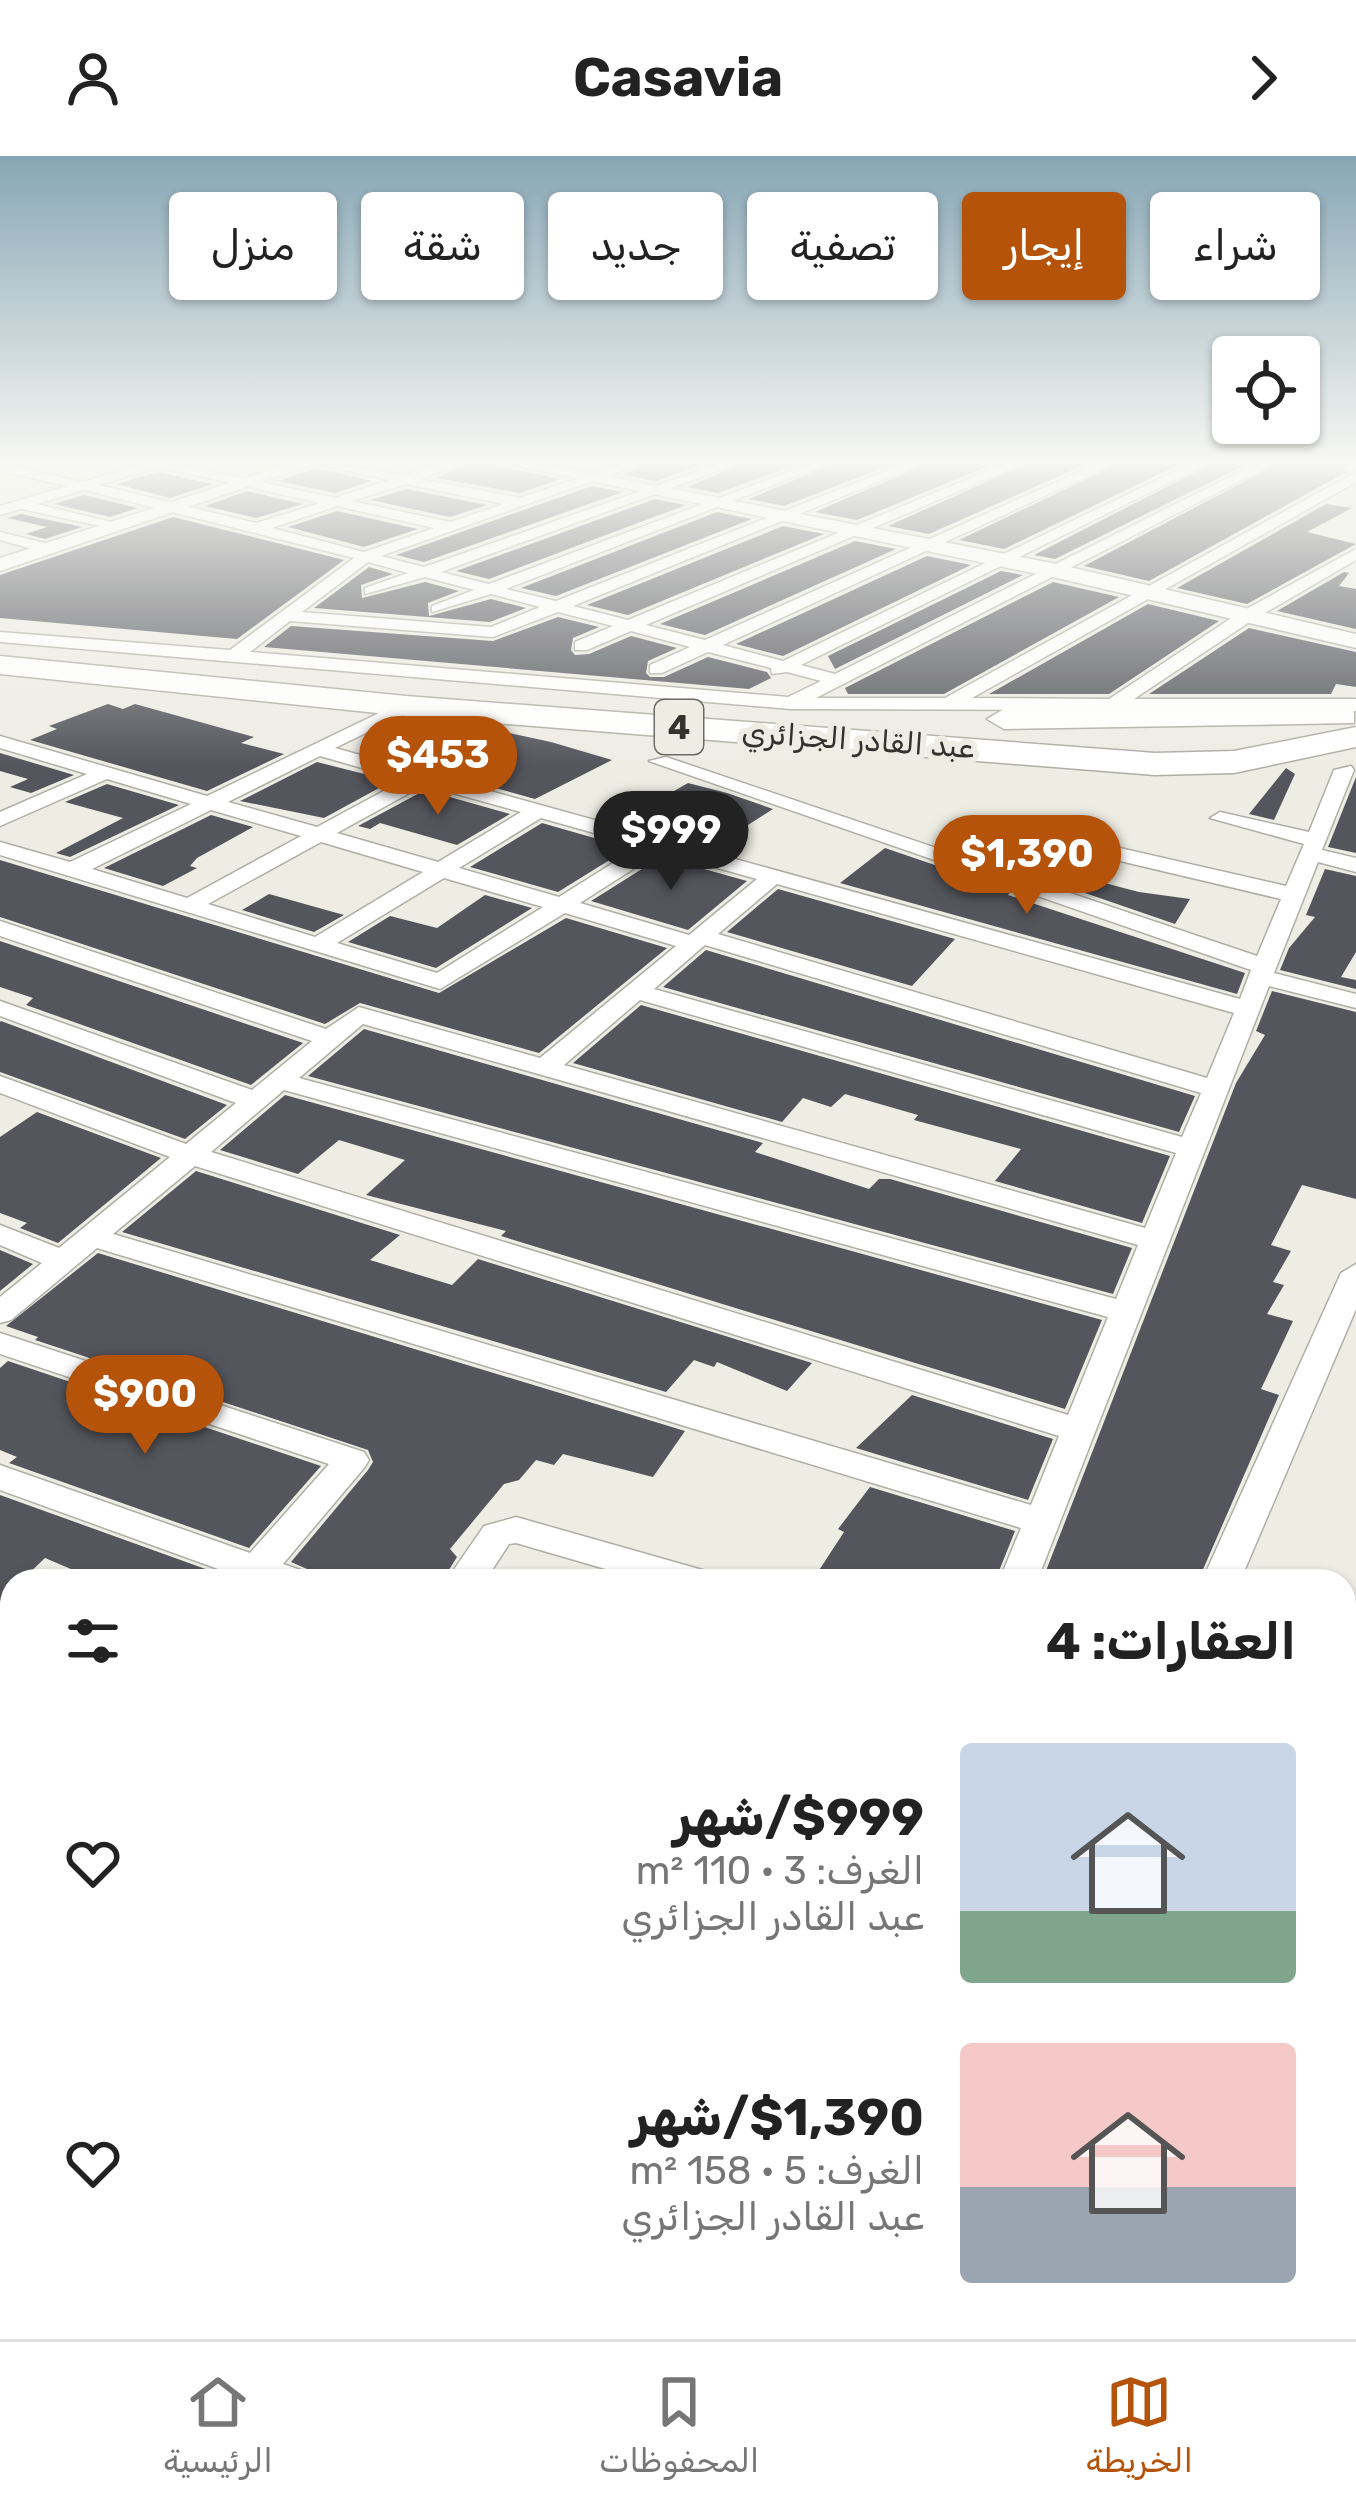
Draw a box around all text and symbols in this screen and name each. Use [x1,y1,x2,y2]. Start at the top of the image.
icon: person [60,45,126,111]
icon: forward [1230,45,1296,111]
text: Casavia [573,46,783,110]
chip: منزل [169,192,337,300]
chip: شقة [361,192,524,300]
chip: جديد [548,192,723,300]
chip: تصفية [747,192,938,300]
chip: إيجار [962,192,1126,300]
chip: شراء [1150,192,1320,300]
map controls [1212,336,1320,444]
button: locate [1212,336,1320,444]
road number: 4 [655,700,703,754]
street label: عبد القادر الجزائري [740,714,975,769]
pin: $453 [367,716,509,818]
text: $453 [386,732,490,778]
pin: $999 [600,791,742,893]
text: $999 [620,807,722,853]
pin: $1,390 [929,815,1125,917]
text: $1,390 [960,831,1094,877]
pin: $900 [74,1355,216,1457]
text: $900 [93,1371,197,1417]
icon: filters [60,1608,126,1674]
text: العقارات: 4 [1046,1611,1296,1672]
text: $999/شهر [673,1787,924,1848]
icon: home [1056,1791,1200,1935]
icon: heart [60,1830,126,1896]
text: الغرف: 3 · 110 m² [636,1848,924,1894]
text: عبد القادر الجزائري [621,1894,924,1940]
text: $1,390/شهر [631,2087,924,2148]
icon: home [1056,2091,1200,2235]
icon: heart [60,2130,126,2196]
text: الغرف: 5 · 158 m² [629,2148,924,2194]
text: عبد القادر الجزائري [621,2194,924,2240]
tab: الرئيسية [163,2369,273,2480]
tab: المحفوظات [599,2369,759,2480]
tab: الخريطة [1086,2369,1193,2480]

